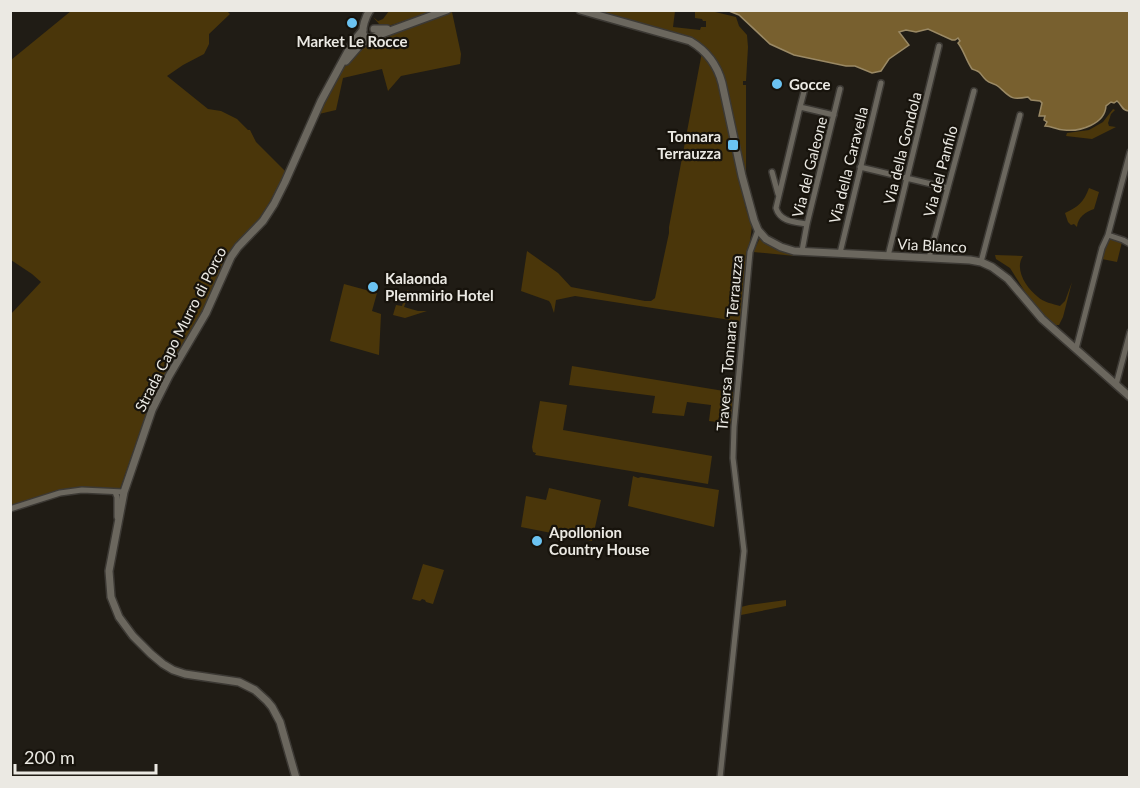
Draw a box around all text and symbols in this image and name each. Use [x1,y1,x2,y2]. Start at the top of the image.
marker: Market Le Rocce [345,16,359,30]
place label: Market Le Rocce [297,32,408,50]
place label: Gocce [789,75,831,93]
marker: Gocce [770,77,784,91]
street label: Via della Gondola [879,90,925,206]
street label: Via della Caravella [825,105,871,225]
street label: Via del Galeone [788,115,830,219]
street label: Via del Panfilo [919,123,961,219]
place label: Tonnara Terrauzza [657,127,721,162]
marker: Tonnara Terrauzza [726,138,740,152]
street label: Via Blanco [897,234,967,256]
street label: Strada Capo Murro di Porco [131,244,229,414]
street label: Traversa Tonnara Terrauzza [712,254,746,432]
place label: Kalaonda Plemmirio Hotel [385,269,494,304]
marker: Kalaonda Plemmirio Hotel [366,280,380,294]
place label: Apollonion Country House [548,523,650,558]
marker: Apollonion Country House [530,534,544,548]
scale bar [15,737,156,775]
text: 200 m [24,746,75,768]

